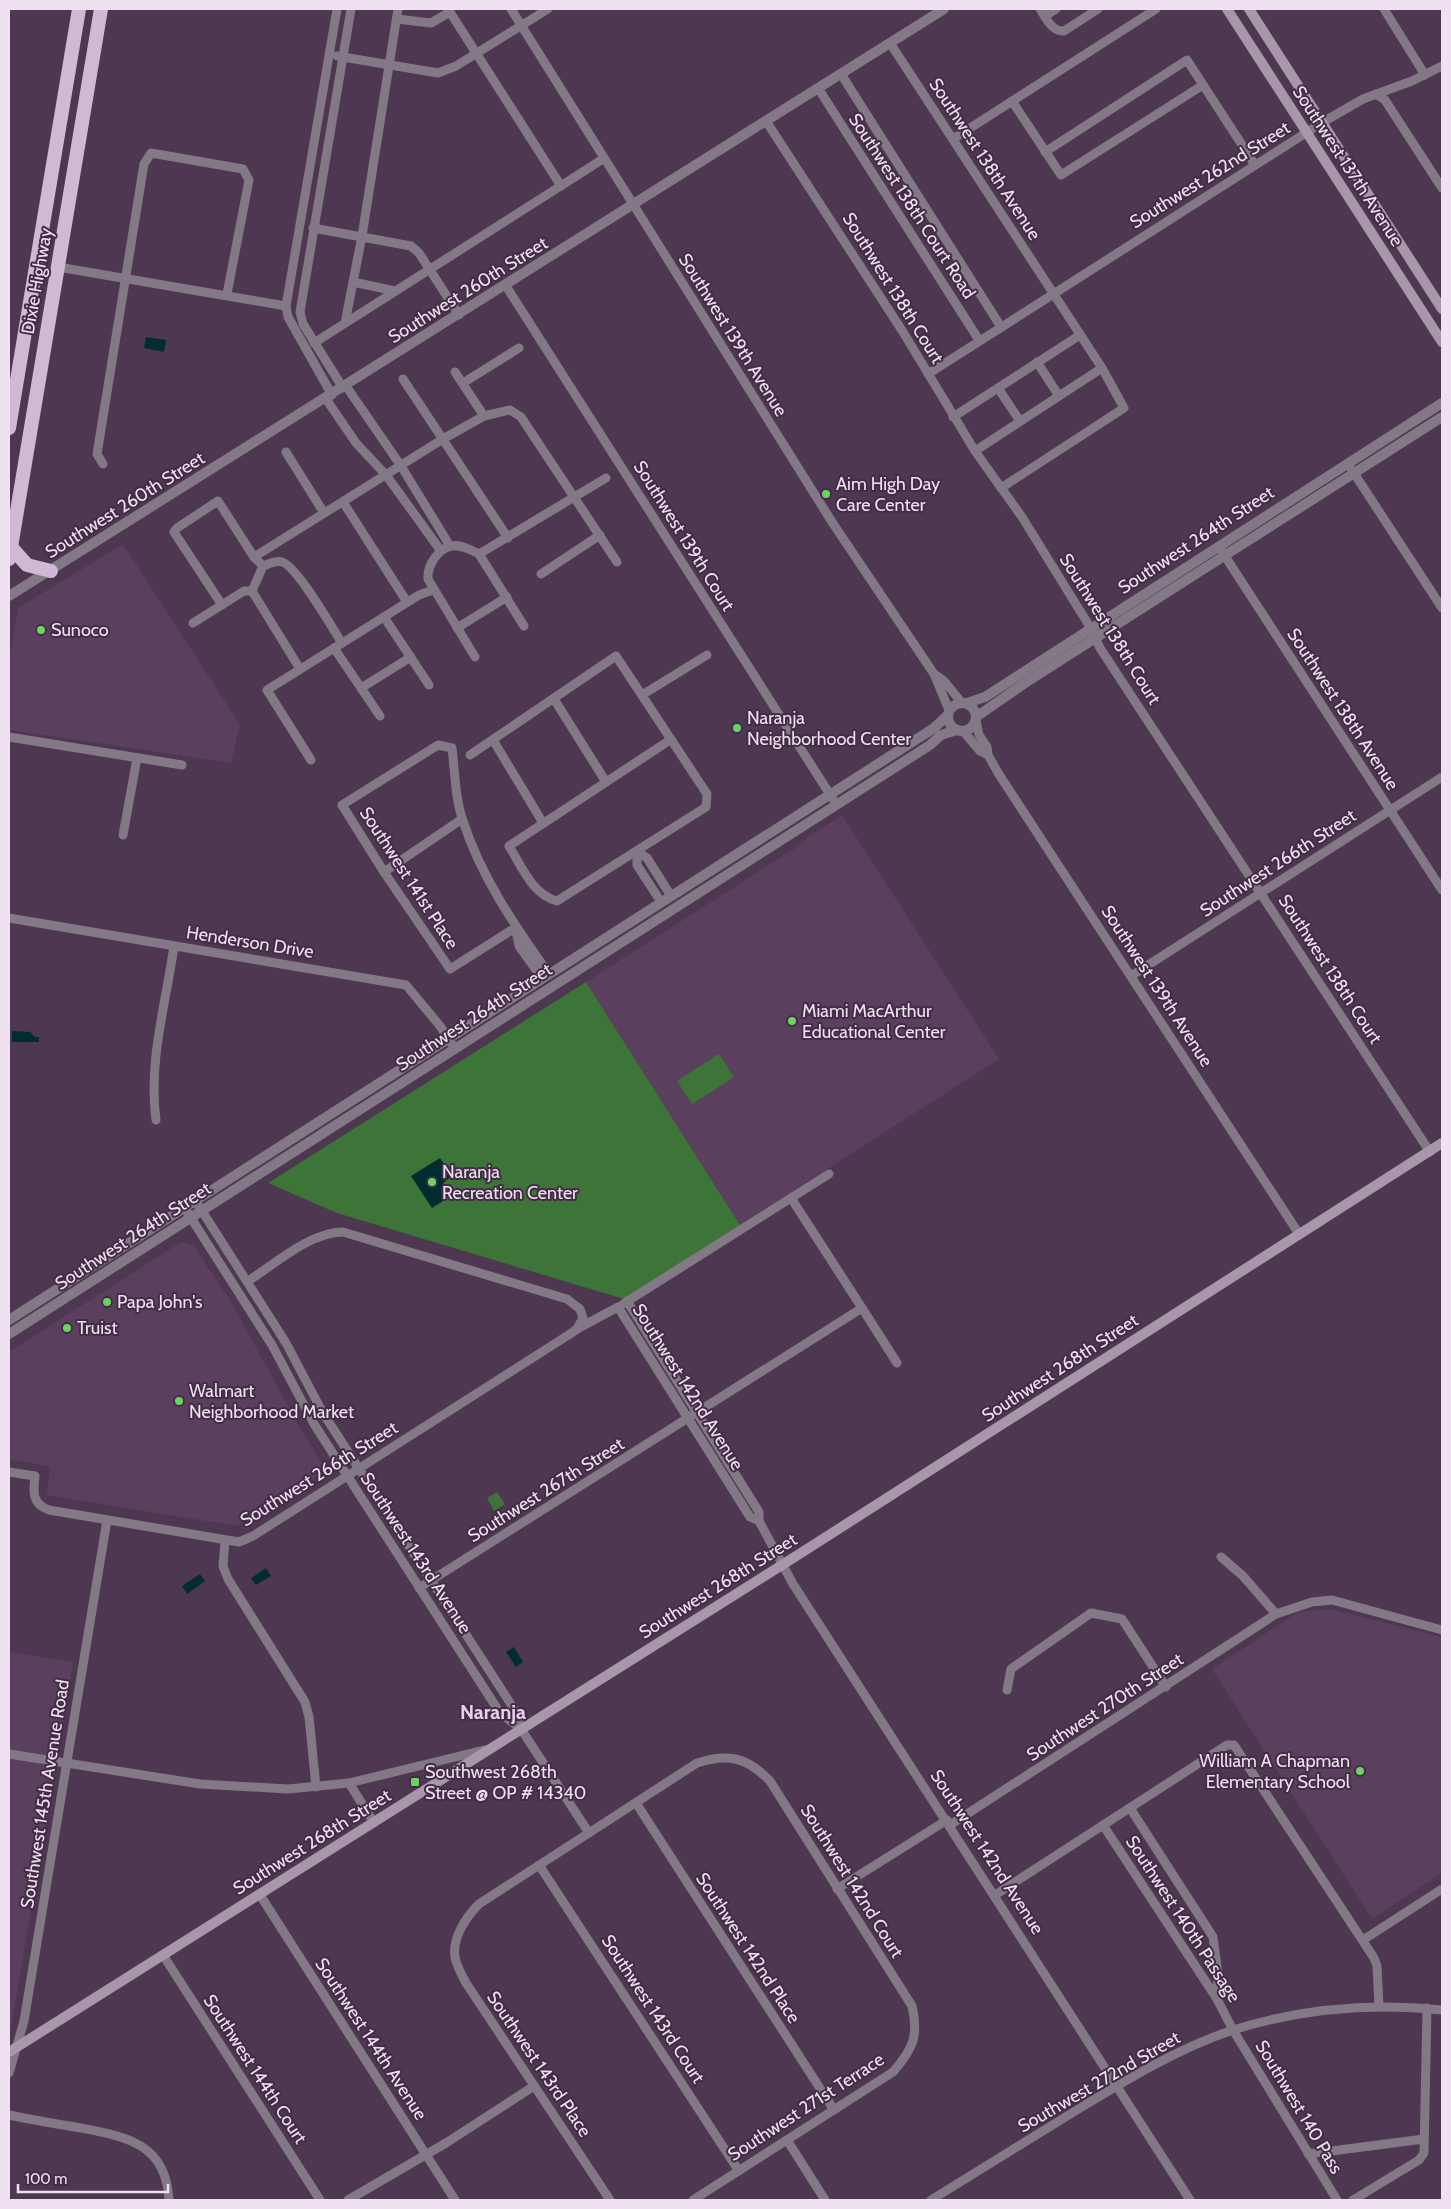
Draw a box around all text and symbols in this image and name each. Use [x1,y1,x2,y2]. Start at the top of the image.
street label: Southwest 138th Avenue [924,74,1046,244]
street label: Southwest 137th Avenue [1288,82,1408,250]
street label: Southwest 138th Court Road [844,109,980,303]
street label: Southwest 262nd Street [1126,117,1294,233]
street label: Southwest 138th Court [838,209,948,367]
street label: Dixie Highway [17,226,57,336]
street label: Southwest 260th Street [384,232,552,348]
street label: Southwest 139th Avenue [674,249,792,421]
street label: Southwest 260th Street [41,447,209,563]
street label: Southwest 139th Court [629,457,739,615]
place label: Aim High Day Care Center [836,473,940,516]
street label: Southwest 264th Street [1114,481,1278,599]
marker: Aim High Day Care Center [820,488,832,500]
street label: Southwest 138th Court [1055,550,1165,708]
place label: Sunoco [51,619,109,641]
marker: Sunoco [35,624,47,636]
street label: Southwest 138th Avenue [1282,624,1404,794]
place label: Naranja Neighborhood Center [747,707,912,750]
marker: Naranja Neighborhood Center [731,722,743,734]
street label: Southwest 141st Place [355,803,463,953]
street label: Southwest 266th Street [1196,804,1360,922]
street label: Southwest 138th Court [1274,890,1386,1048]
street label: Southwest 139th Avenue [1097,901,1217,1071]
street label: Henderson Drive [185,921,315,963]
street label: Southwest 264th Street [392,958,556,1076]
place label: Miami MacArthur Educational Center [802,1000,946,1043]
marker: Miami MacArthur Educational Center [786,1015,798,1027]
place label: Naranja Recreation Center [442,1161,578,1204]
marker: Naranja Recreation Center [426,1176,438,1188]
street label: Southwest 264th Street [51,1177,215,1295]
place label: Papa John's [117,1291,202,1313]
marker: Papa John's [101,1296,113,1308]
street label: Southwest 142nd Avenue [628,1300,748,1474]
street label: Southwest 268th Street [978,1309,1142,1427]
place label: Truist [77,1317,117,1339]
marker: Truist [61,1322,73,1334]
place label: Walmart Neighborhood Market [189,1380,354,1423]
marker: Walmart Neighborhood Market [173,1395,185,1407]
street label: Southwest 266th Street [236,1417,402,1531]
street label: Southwest 267th Street [464,1433,628,1547]
street label: Southwest 143rd Avenue [356,1468,476,1638]
street label: Southwest 268th Street [635,1528,801,1644]
street label: Southwest 270th Street [1023,1648,1187,1766]
street label: Southwest 145th Avenue Road [16,1678,74,1910]
district label: Naranja [460,1700,526,1724]
place label: William A Chapman Elementary School [1199,1750,1351,1793]
place label: Southwest 268th Street @ OP # 14340 [425,1761,586,1804]
street label: Southwest 142nd Avenue [925,1765,1049,1939]
marker: William A Chapman Elementary School [1354,1765,1366,1777]
marker: Southwest 268th Street @ OP # 14340 [409,1776,421,1788]
street label: Southwest 268th Street [229,1784,395,1900]
street label: Southwest 142nd Court [796,1800,908,1962]
street label: Southwest 140th Passage [1121,1831,1245,2007]
street label: Southwest 142nd Place [691,1868,805,2028]
street label: Southwest 143rd Court [597,1931,709,2087]
street label: Southwest 144th Avenue [310,1954,432,2124]
street label: Southwest 143rd Place [482,1987,596,2141]
street label: Southwest 144th Court [198,1990,312,2148]
street label: Southwest 272nd Street [1014,2027,1184,2137]
street label: Southwest 140 Pass [1250,2036,1348,2178]
street label: Southwest 271st Terrace [724,2048,888,2166]
scale bar [18,2162,168,2194]
text: 100 m [25,2170,67,2188]

